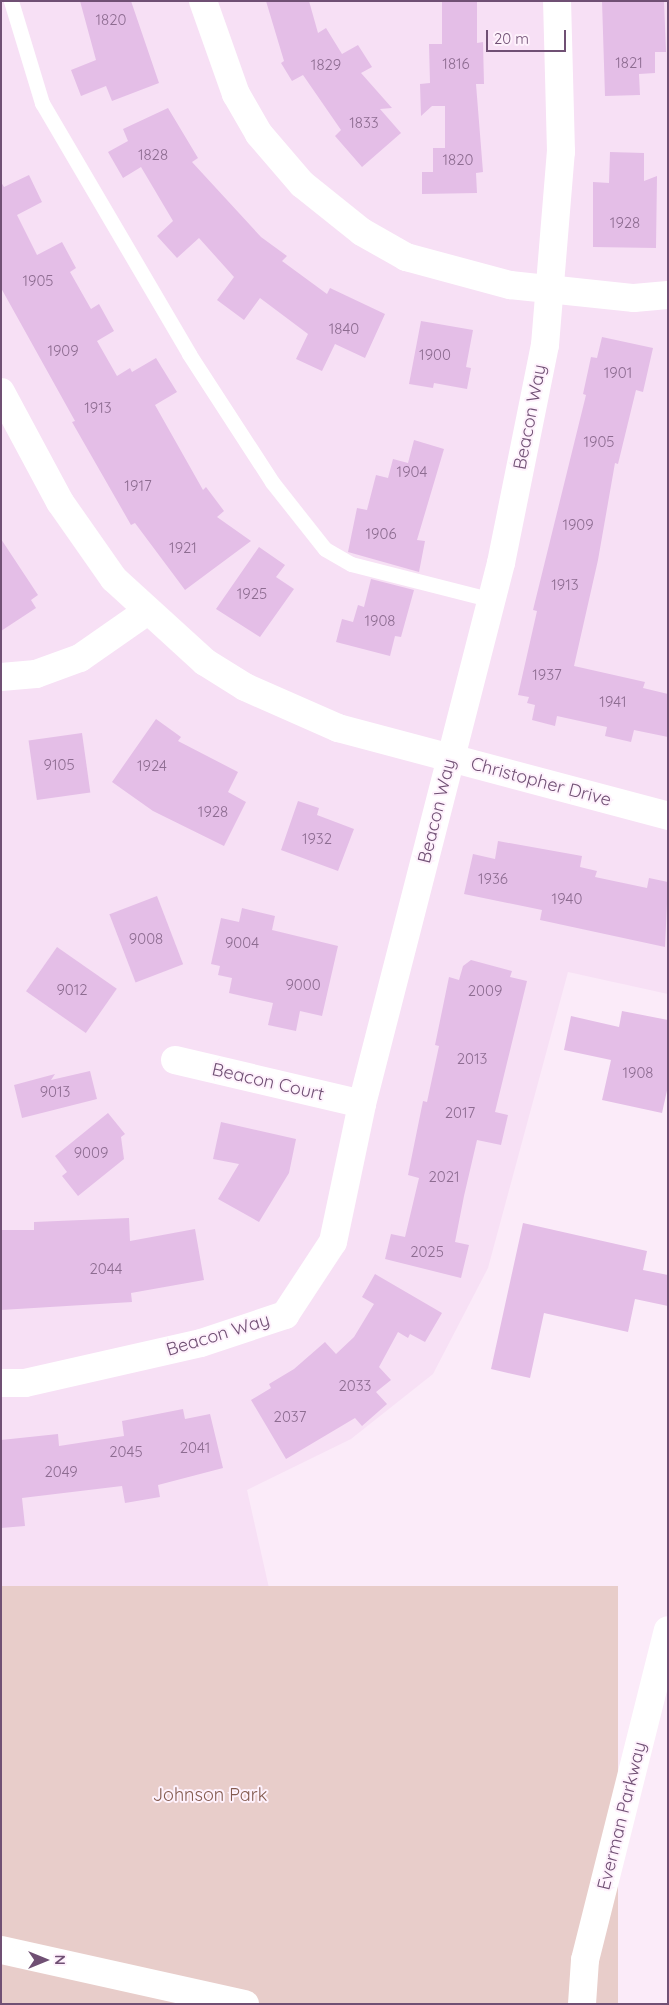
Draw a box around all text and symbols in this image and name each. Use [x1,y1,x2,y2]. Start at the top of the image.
house number: 1820 [96,11,126,29]
scale bar [489,20,569,52]
text: 20 m [494,29,529,48]
house number: 1821 [615,54,643,72]
house number: 1816 [442,55,470,73]
house number: 1829 [311,56,341,74]
house number: 1833 [349,114,379,132]
house number: 1828 [138,146,168,164]
house number: 1820 [443,151,473,169]
house number: 1928 [610,214,640,232]
house number: 1905 [22,272,54,290]
house number: 1840 [329,320,359,338]
house number: 1909 [47,342,79,360]
house number: 1900 [419,346,451,364]
street label: Beacon Way [509,363,551,471]
house number: 1901 [604,364,632,382]
house number: 1913 [84,399,112,417]
house number: 1905 [583,433,615,451]
house number: 1904 [397,463,427,481]
house number: 1917 [124,477,152,495]
house number: 1909 [562,516,594,534]
house number: 1906 [366,525,396,543]
house number: 1921 [169,539,197,557]
house number: 1913 [551,576,579,594]
house number: 1925 [237,585,267,603]
house number: 1908 [365,612,395,630]
house number: 1937 [532,666,562,684]
house number: 1941 [599,693,627,711]
street label: Christopher Drive [468,753,614,811]
house number: 9105 [43,756,75,774]
house number: 1924 [137,757,167,775]
street label: Beacon Way [414,757,460,865]
house number: 1928 [198,803,228,821]
house number: 1932 [302,830,332,848]
house number: 1936 [478,870,508,888]
house number: 1940 [552,890,582,908]
house number: 9008 [129,930,163,948]
house number: 9004 [225,934,259,952]
house number: 9000 [285,976,321,994]
house number: 9012 [56,981,88,999]
house number: 2009 [468,982,502,1000]
house number: 2013 [457,1050,487,1068]
street label: Beacon Court [210,1059,326,1105]
house number: 1908 [623,1064,653,1082]
house number: 9013 [40,1083,70,1101]
house number: 2017 [445,1104,475,1122]
house number: 9009 [74,1144,108,1162]
house number: 2021 [428,1168,460,1186]
house number: 2025 [410,1243,444,1261]
house number: 2044 [89,1260,123,1278]
street label: Beacon Way [164,1309,272,1361]
house number: 2033 [339,1377,371,1395]
house number: 2037 [274,1408,306,1426]
house number: 2041 [180,1439,210,1457]
house number: 2045 [109,1443,143,1461]
house number: 2049 [44,1463,78,1481]
street label: Everman Parkway [593,1740,651,1892]
park label: Johnson Park [153,1784,267,1806]
north arrow [20,1935,70,1985]
text: N [51,1955,69,1965]

